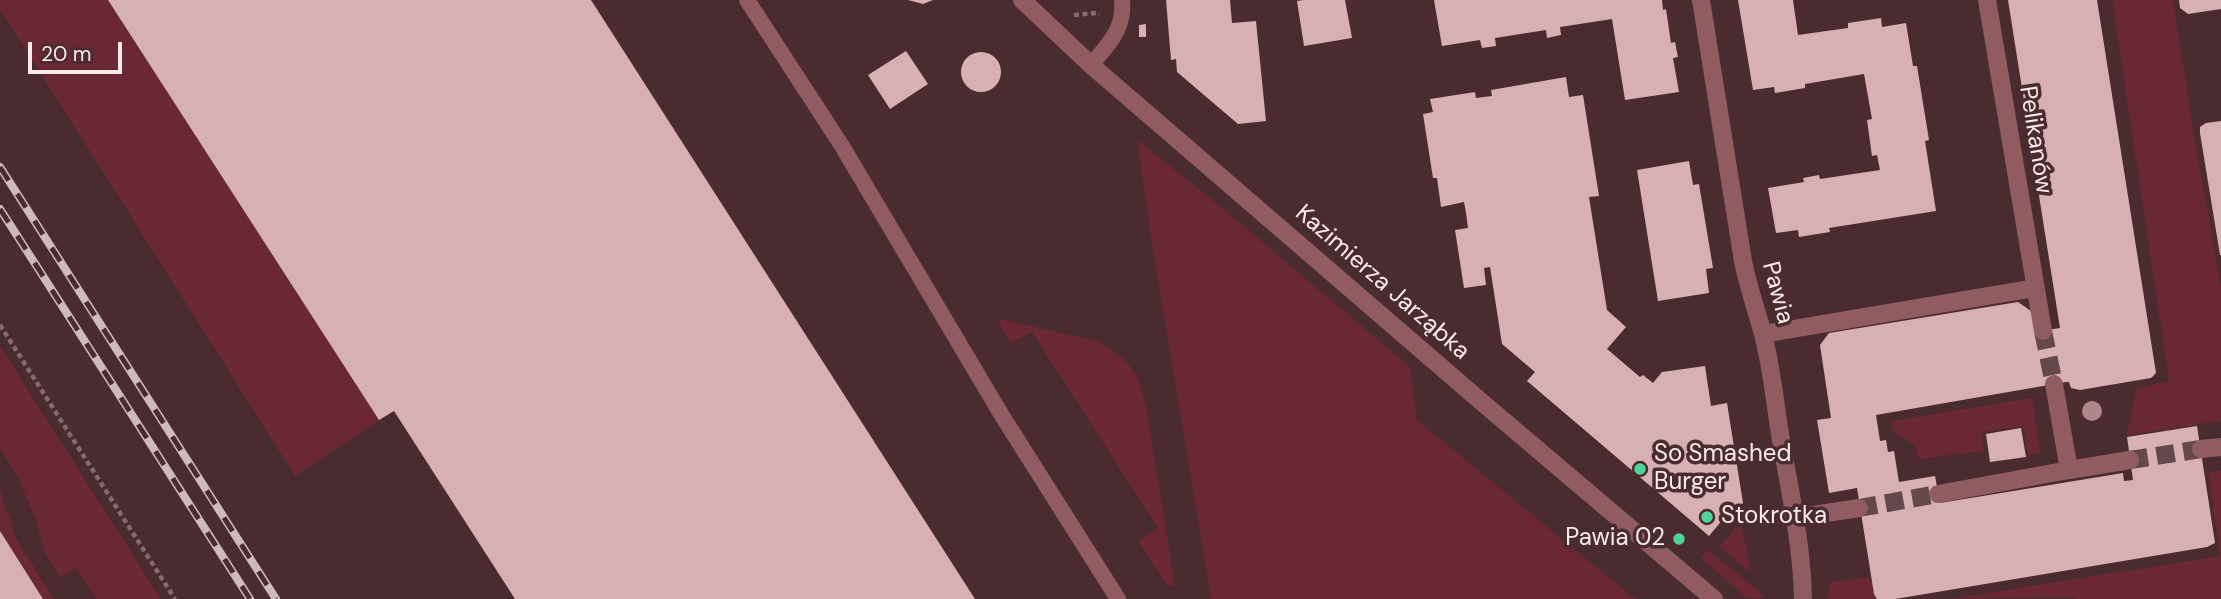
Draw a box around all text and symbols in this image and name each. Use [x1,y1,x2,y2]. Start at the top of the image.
scale bar [32,28,126,72]
text: 20 m [41,40,92,68]
street label: Pelikanów [2012,84,2058,196]
street label: Kazimierza Jarząbka [1289,199,1475,367]
street label: Pawia [1755,259,1799,327]
place label: So Smashed Burger [1654,441,1791,497]
marker: So Smashed Burger [1632,461,1648,477]
place label: Stokrotka [1721,503,1827,531]
marker: Stokrotka [1699,509,1715,525]
place label: Pawia 02 [1565,525,1665,553]
marker: Pawia 02 [1671,531,1687,547]

